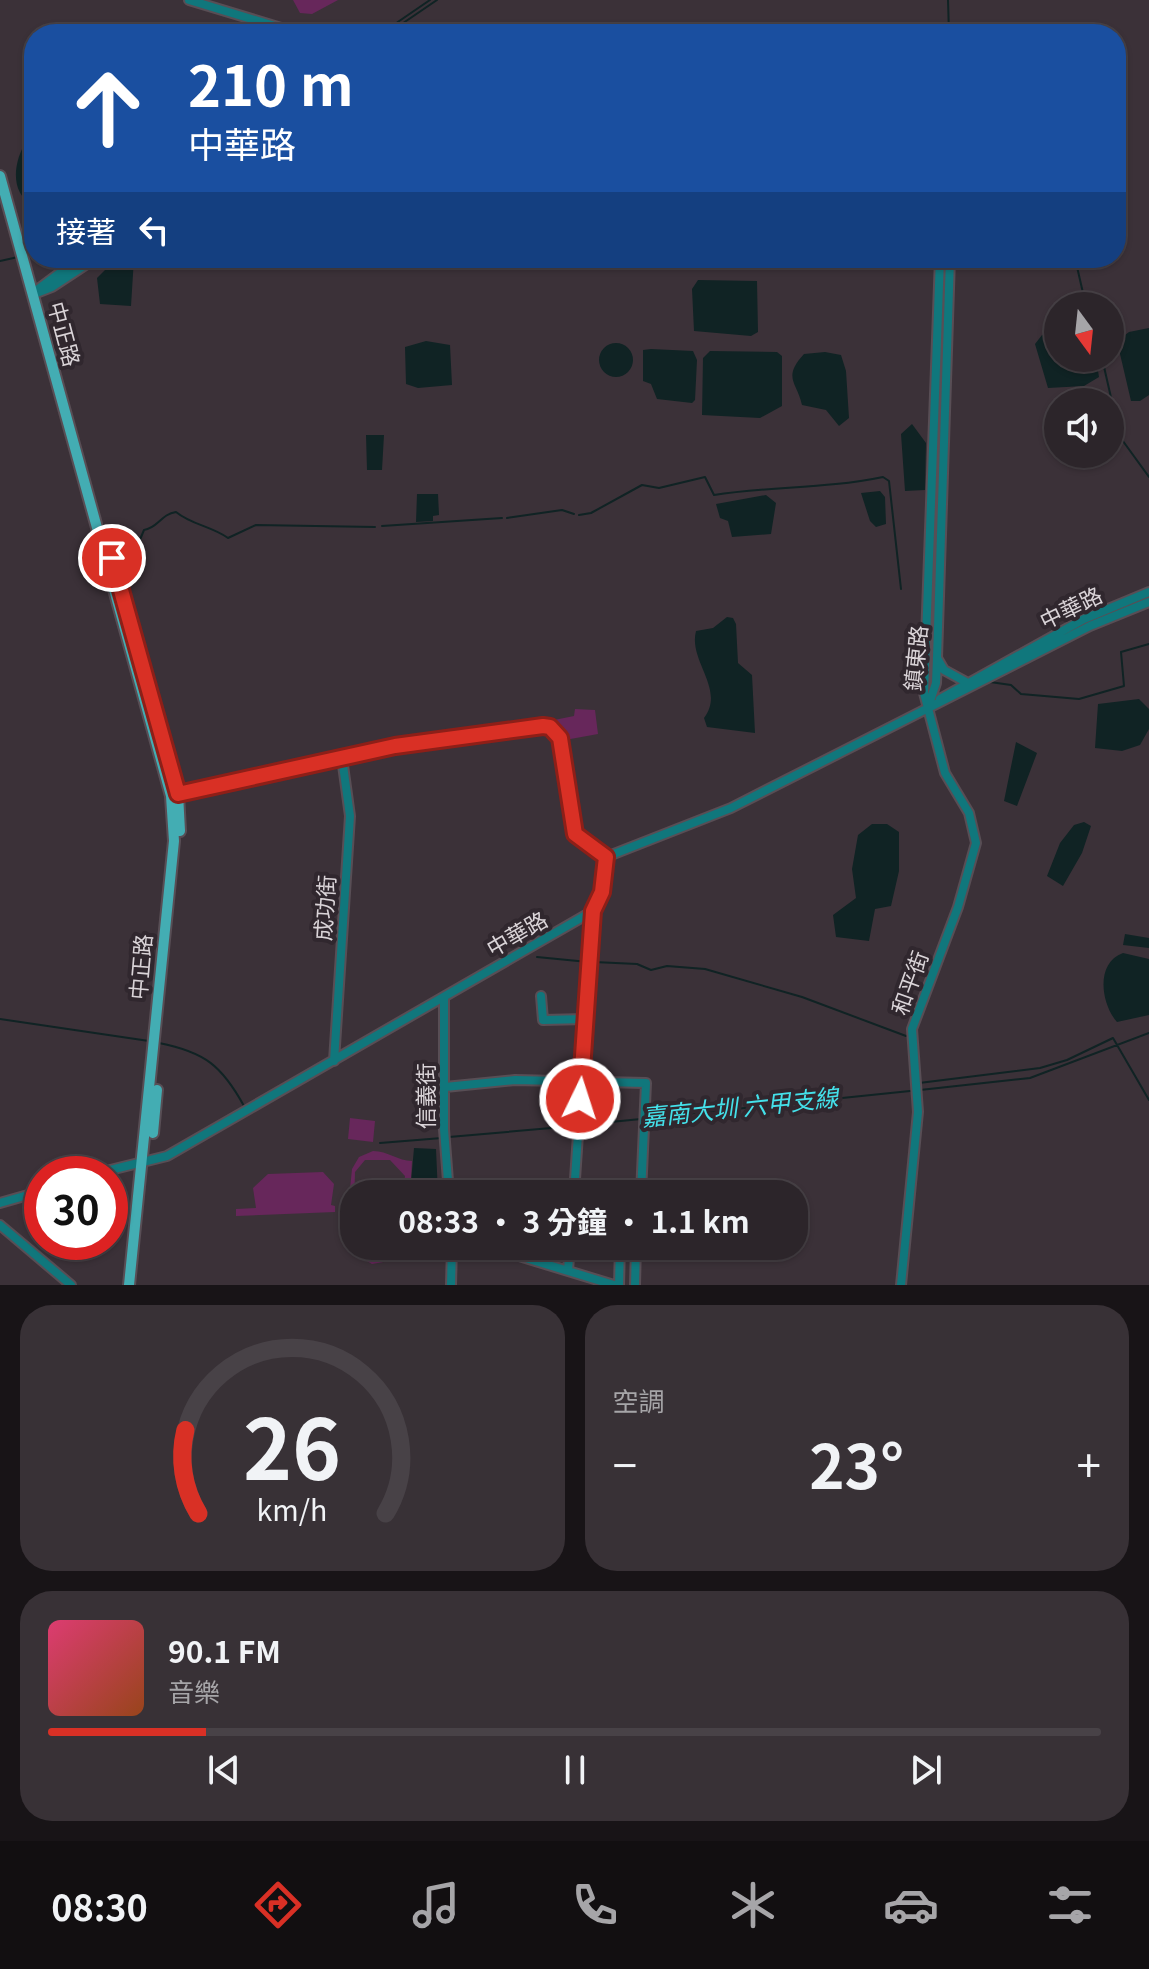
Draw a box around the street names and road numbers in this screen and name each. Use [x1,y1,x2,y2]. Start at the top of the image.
street label: 中正路 [42,297,90,370]
street label: 中華路 [1033,577,1107,635]
street label: 鎮東路 [895,623,933,692]
street label: 成功街 [305,874,341,942]
street label: 中華路 [479,902,553,963]
street label: 中正路 [120,933,158,1001]
street label: 和平街 [882,946,934,1019]
street label: 信義街 [408,1063,440,1129]

